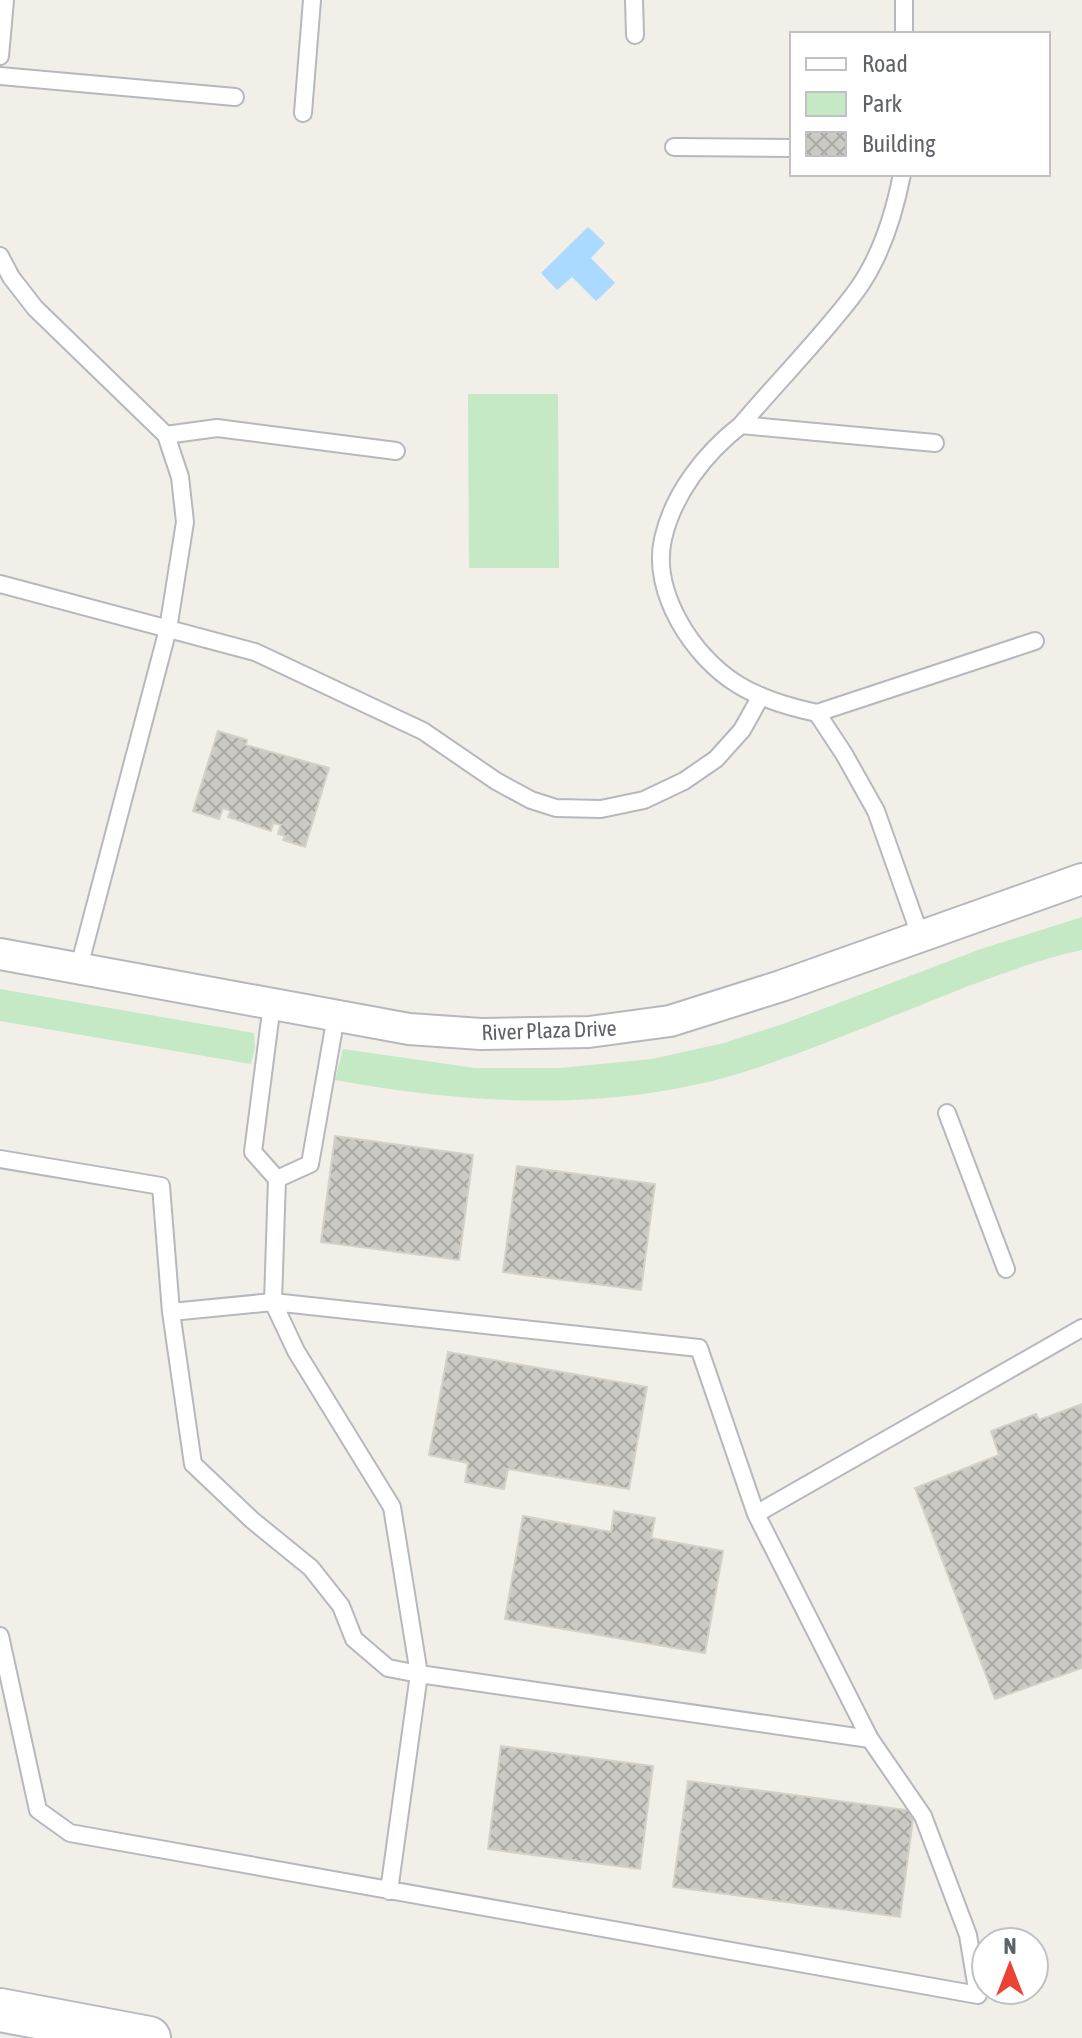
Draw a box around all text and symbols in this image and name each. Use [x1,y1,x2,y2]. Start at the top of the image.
legend [790,32,1050,176]
text: Road [862,50,908,77]
text: Park [862,90,903,117]
text: Building [862,130,936,157]
street label: River Plaza Drive [481,1015,617,1045]
north arrow [970,1926,1050,2006]
text: N [1004,1933,1016,1959]

